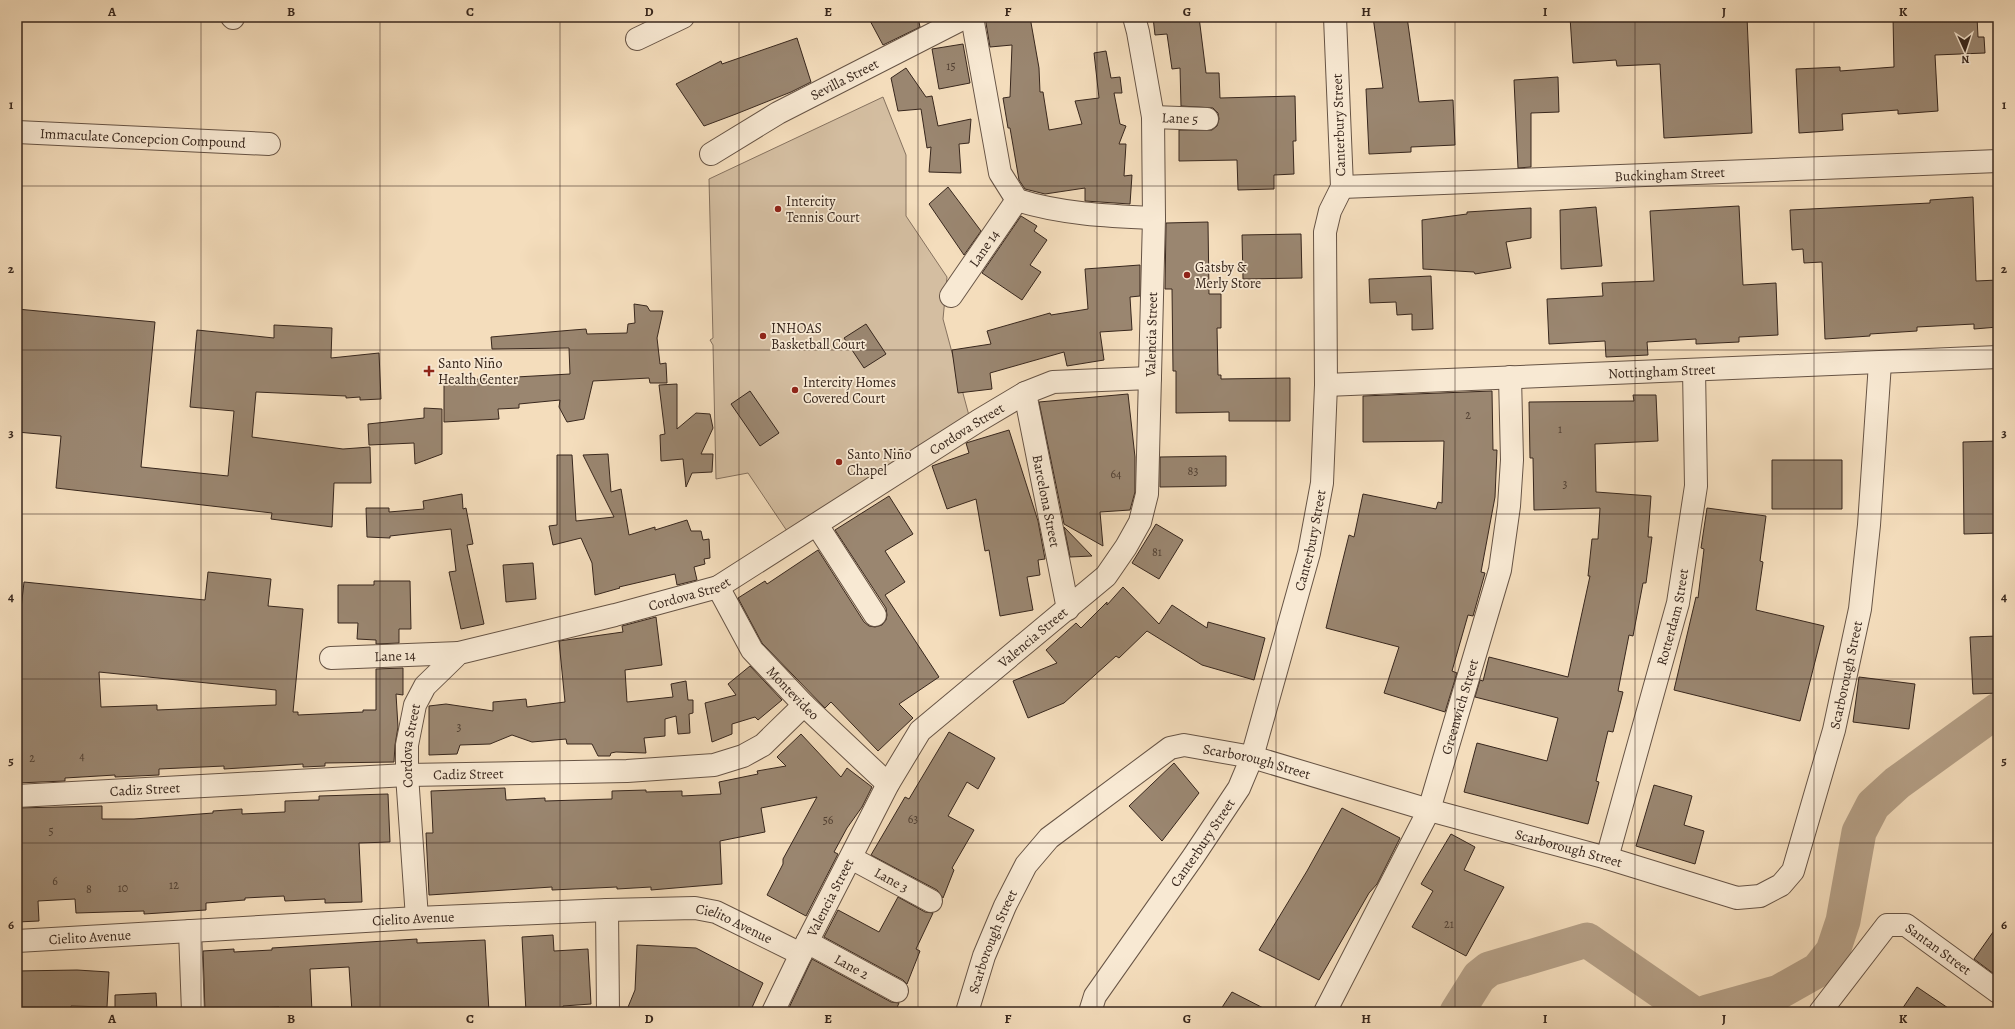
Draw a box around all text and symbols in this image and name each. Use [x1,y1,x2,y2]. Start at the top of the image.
text: A [107,3,117,20]
text: B [287,3,295,20]
text: C [466,3,474,20]
text: D [644,3,654,20]
text: E [824,3,832,20]
text: F [1005,3,1012,20]
text: G [1183,3,1191,20]
text: H [1361,3,1371,20]
text: I [1543,3,1548,20]
text: J [1722,3,1726,20]
text: K [1899,3,1908,20]
north arrow [1945,30,1985,70]
text: N [1961,52,1970,67]
street label: Sevilla Street [807,54,882,104]
house number: 15 [946,58,956,74]
street label: Canterbury Street [1328,73,1350,177]
text: 1 [9,96,14,113]
text: 1 [2002,96,2007,113]
street label: Lane 5 [1161,108,1199,128]
street label: Immaculate Concepcion Compound [39,124,247,152]
street label: Buckingham Street [1614,162,1726,186]
place label: Intercity Tennis Court [786,192,860,227]
marker: Intercity Tennis Court [773,204,783,214]
street label: Lane 14 [964,226,1003,271]
place label: Gatsby & Merly Store [1195,258,1261,293]
text: 2 [8,260,15,277]
text: 2 [2001,260,2008,277]
marker: Gatsby & Merly Store [1182,270,1192,280]
street label: Valencia Street [1140,291,1162,378]
place label: INHOAS Basketball Court [771,319,866,354]
marker: INHOAS Basketball Court [758,331,768,341]
place label: Santo Niño Health Center [438,354,519,389]
street label: Nottingham Street [1608,359,1716,383]
marker: Santo Niño Health Center [423,365,435,377]
place label: Intercity Homes Covered Court [803,373,896,408]
marker: Intercity Homes Covered Court [790,385,800,395]
street label: Cordova Street [926,398,1008,459]
house number: 2 [1465,407,1471,423]
house number: 1 [1558,421,1562,437]
text: 3 [8,424,14,441]
text: 3 [2001,424,2007,441]
place label: Santo Niño Chapel [847,445,911,480]
street label: Barcelona Street [1028,453,1065,549]
marker: Santo Niño Chapel [834,457,844,467]
house number: 83 [1188,463,1198,479]
house number: 64 [1111,466,1122,482]
house number: 3 [1563,476,1568,492]
street label: Canterbury Street [1289,488,1330,593]
house number: 81 [1152,544,1162,560]
street label: Rotterdam Street [1652,567,1693,667]
street label: Cordova Street [646,572,734,615]
text: 4 [8,588,14,605]
text: 4 [2001,588,2007,605]
street label: Valencia Street [993,602,1072,672]
street label: Scarborough Street [1825,619,1867,731]
street label: Lane 14 [374,645,416,666]
street label: Greenwich Street [1436,656,1483,757]
street label: Montevideo [763,662,823,724]
street label: Cordova Street [397,702,425,788]
house number: 3 [457,719,462,735]
street label: Scarborough Street [1201,739,1313,784]
house number: 4 [79,748,85,764]
house number: 2 [29,750,35,766]
text: 5 [8,752,14,769]
text: 5 [2001,752,2007,769]
street label: Cadiz Street [433,764,504,784]
street label: Cadiz Street [109,778,181,800]
street label: Canterbury Street [1165,794,1239,891]
house number: 63 [908,811,918,827]
house number: 56 [823,812,834,828]
house number: 5 [48,823,54,839]
street label: Scarborough Street [1513,824,1625,872]
street label: Valencia Street [802,855,858,940]
street label: Lane 3 [871,863,912,897]
house number: 6 [52,873,58,889]
house number: 12 [169,877,179,893]
house number: 10 [118,880,128,896]
house number: 8 [86,881,92,897]
street label: Scarborough Street [964,886,1022,996]
street label: Cielito Avenue [694,899,776,948]
street label: Cielito Avenue [372,907,455,930]
text: 6 [8,916,14,933]
house number: 21 [1444,916,1454,932]
text: 6 [2001,916,2007,933]
street label: Santan Street [1902,918,1976,979]
street label: Cielito Avenue [48,925,131,949]
street label: Lane 2 [831,949,873,984]
text: A [107,1010,117,1027]
text: B [287,1010,295,1027]
text: C [466,1010,474,1027]
text: D [644,1010,654,1027]
text: E [824,1010,832,1027]
text: F [1005,1010,1012,1027]
text: G [1183,1010,1191,1027]
text: H [1361,1010,1371,1027]
text: I [1543,1010,1548,1027]
text: J [1722,1010,1726,1027]
text: K [1899,1010,1908,1027]

